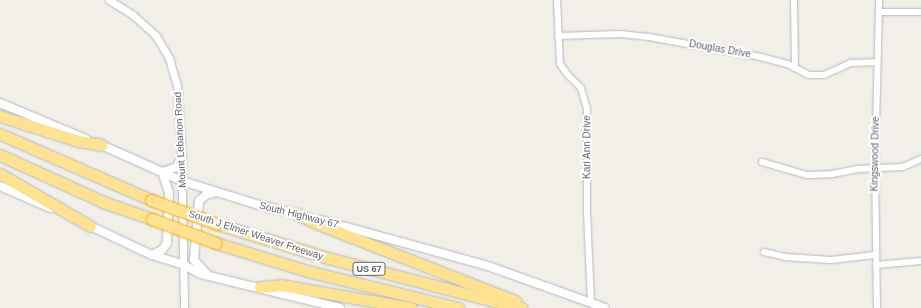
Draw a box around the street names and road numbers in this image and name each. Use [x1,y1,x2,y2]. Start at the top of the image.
street label: Douglas Drive [688,38,752,60]
street label: Mount Lebanon Road [171,92,189,188]
street label: Kari Ann Drive [581,115,593,179]
street label: Kingswood Drive [868,116,882,192]
street label: South Highway 67 [258,199,340,231]
street label: South J Elmer Weaver Freeway [187,208,325,262]
road number: US 67 [352,262,386,276]

